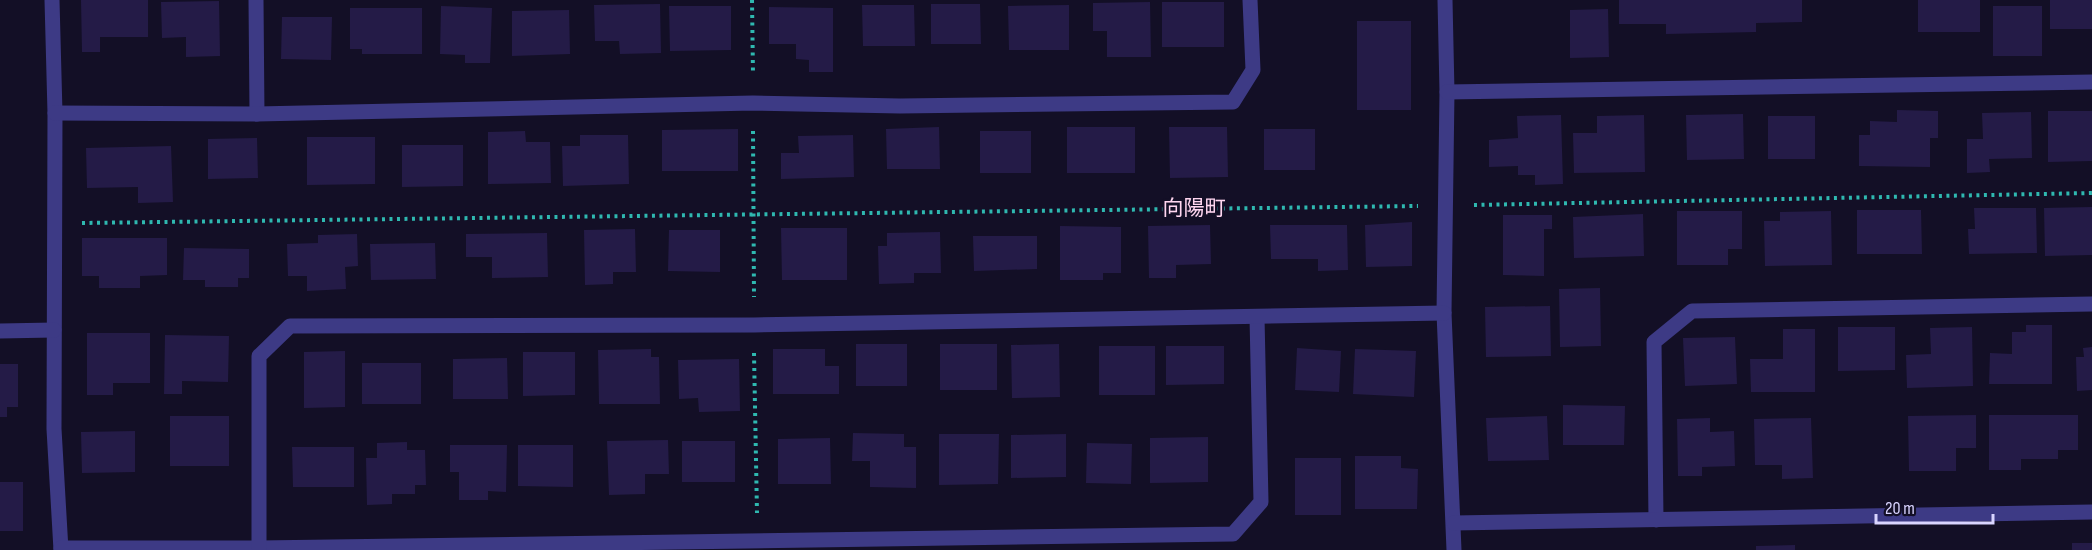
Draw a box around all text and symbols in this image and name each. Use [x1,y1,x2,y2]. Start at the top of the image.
district label: 向陽町 [1163,196,1226,221]
scale bar [1876,487,1993,525]
text: 20 m [1885,498,1915,519]

